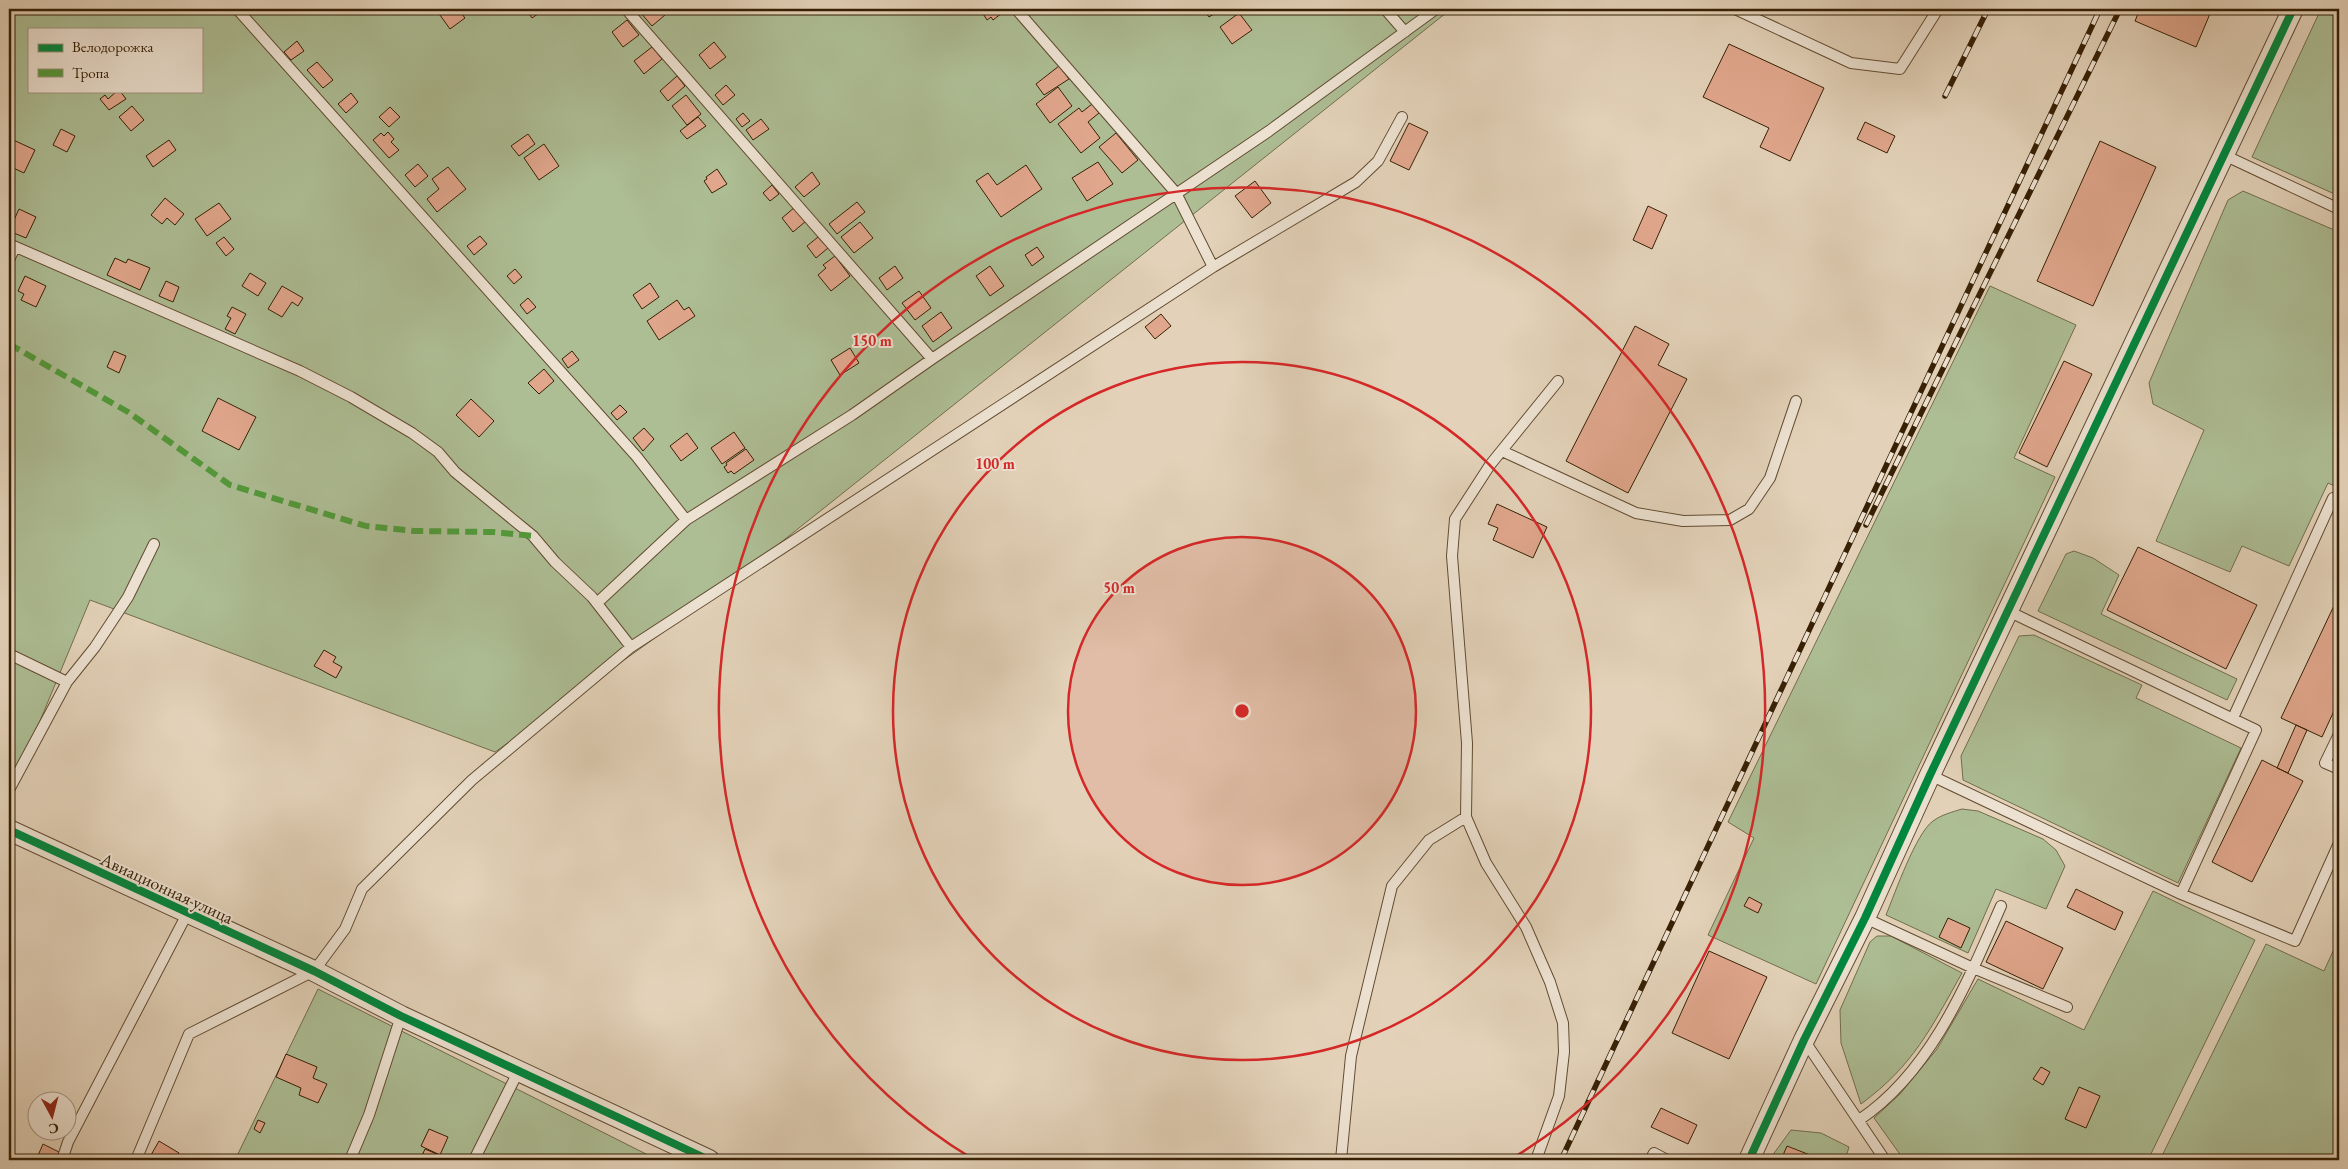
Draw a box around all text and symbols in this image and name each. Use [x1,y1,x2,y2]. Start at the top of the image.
legend [28,28,202,92]
text: Велодорожка [72,37,153,56]
text: Тропа [72,63,109,82]
text: 150 m [852,331,892,350]
text: 100 m [975,454,1015,473]
text: 50 m [1103,578,1135,597]
centre of rings [1233,702,1251,720]
street label: Авиационная улица [96,847,238,929]
north arrow [28,1092,78,1142]
text: С [47,1119,60,1138]

